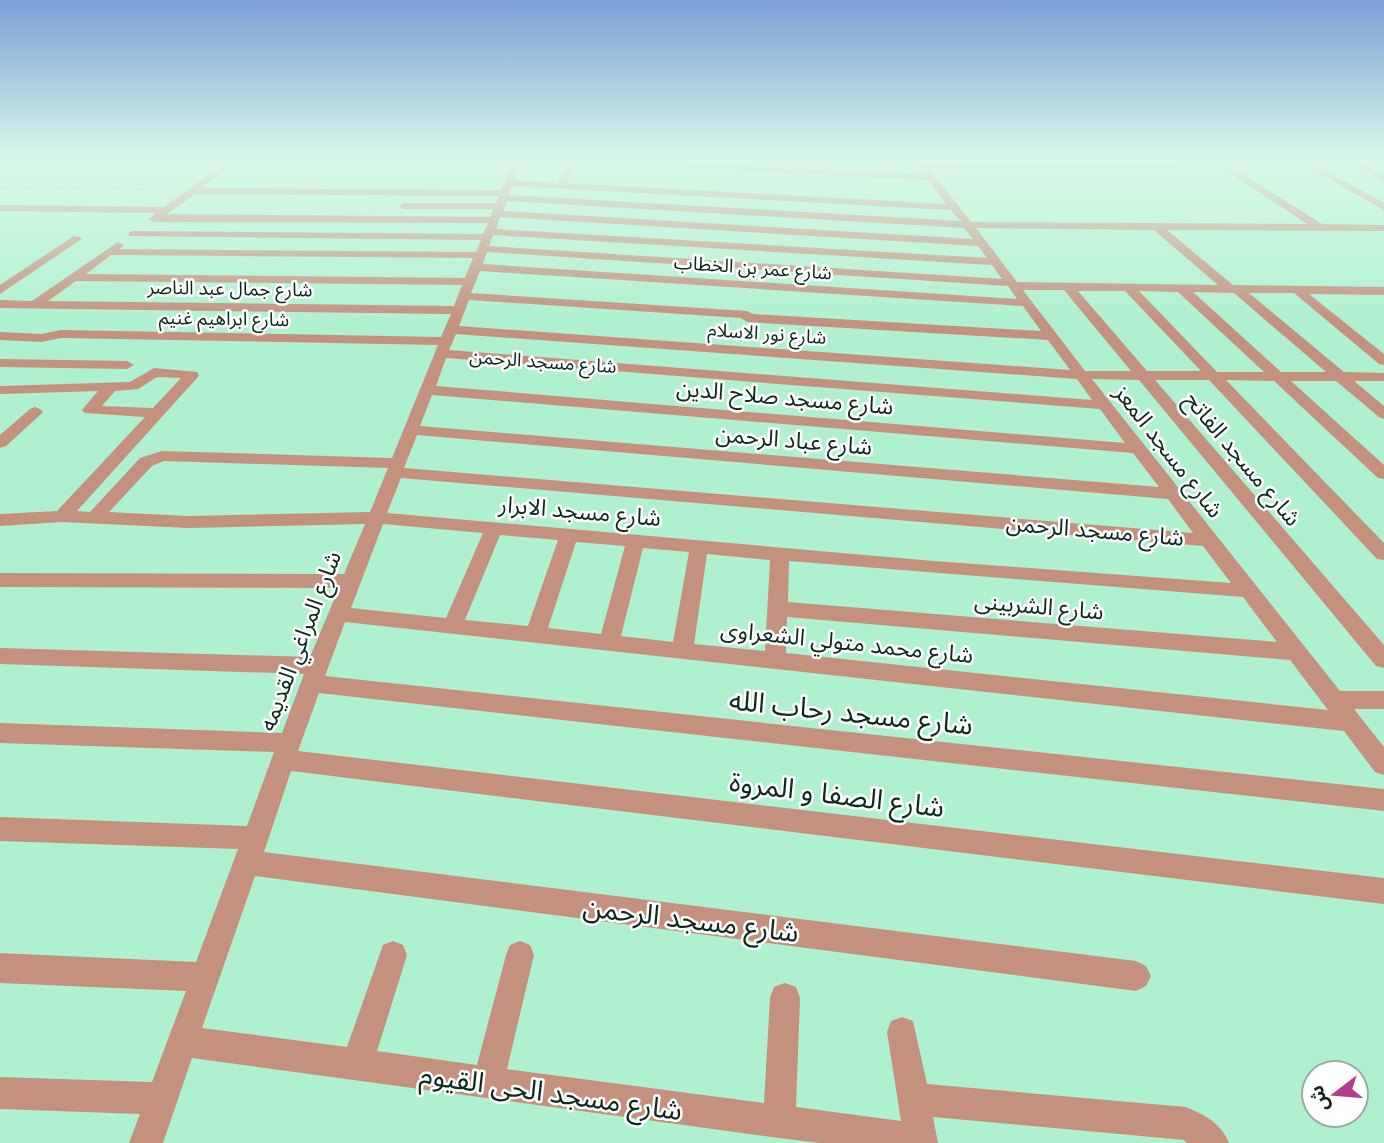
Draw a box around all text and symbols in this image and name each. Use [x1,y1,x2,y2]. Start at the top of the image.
street label: شارع عمر بن الخطاب [673,250,833,286]
street label: شارع جمال عبد الناصر [146,275,313,303]
street label: شارع ابراهيم غنيم [158,305,289,334]
street label: شارع نور الاسلام [707,317,827,352]
street label: شارع مسجد الرحمن [468,344,617,380]
street label: شارع مسجد صلاح الدين [675,373,895,423]
street label: شارع مسجد المعز [1105,378,1230,525]
street label: شارع مسجد الفاتح [1176,386,1308,534]
street label: شارع عباد الرحمن [714,418,874,464]
street label: شارع مسجد الابرار [497,489,662,535]
street label: شارع مسجد الرحمن [1005,507,1185,555]
street label: شارع المراغي القديمه [252,547,350,736]
street label: شارع الشربينى [973,585,1105,629]
street label: شارع محمد متولي الشعراوى [719,614,975,673]
street label: شارع مسجد رحاب الله [727,681,975,746]
street label: شارع الصفا و المروة [727,763,947,828]
street label: شارع مسجد الرحمن [581,888,801,953]
street label: شارع مسجد الحى القيوم [417,1056,685,1131]
north arrow [1300,1059,1370,1129]
text: ش [1304,1082,1336,1115]

